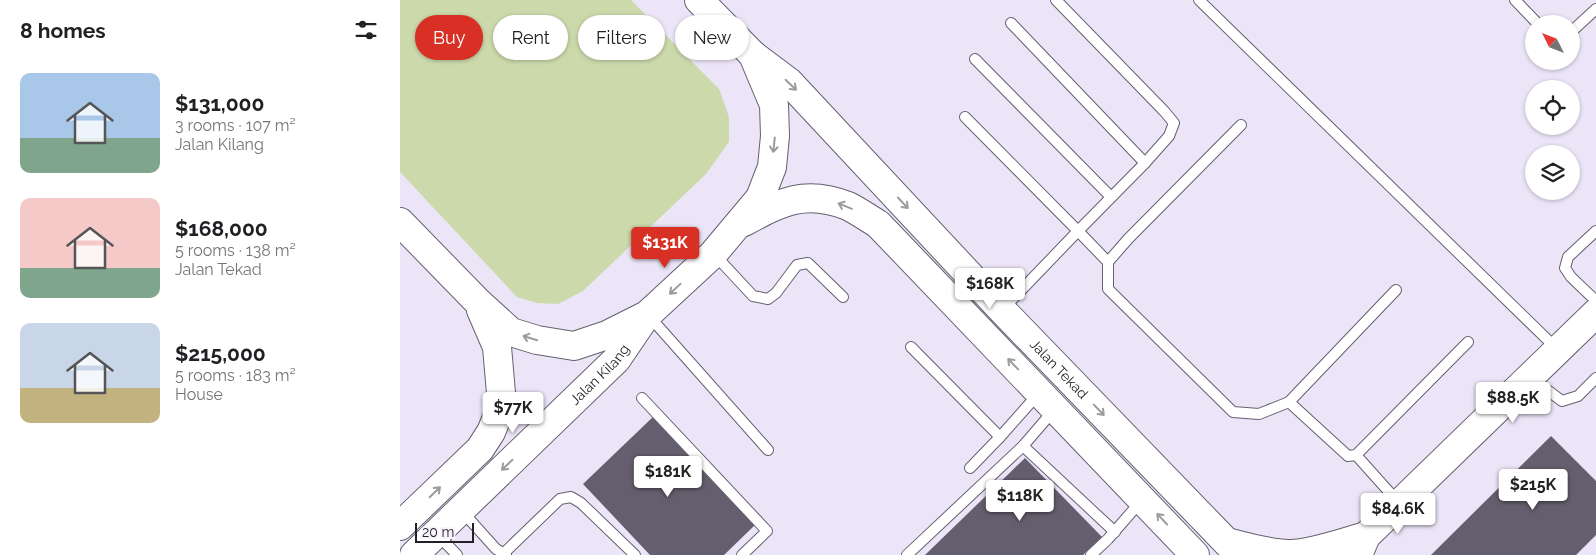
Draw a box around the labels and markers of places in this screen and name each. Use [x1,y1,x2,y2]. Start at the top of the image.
pin: $131K [630,226,700,269]
pin: $168K [955,268,1025,310]
pin: $88.5K [1472,382,1554,424]
pin: $77K [483,392,543,434]
pin: $181K [633,456,703,498]
pin: $215K [1498,468,1568,511]
pin: $118K [985,480,1055,522]
pin: $84.6K [1357,492,1439,535]

